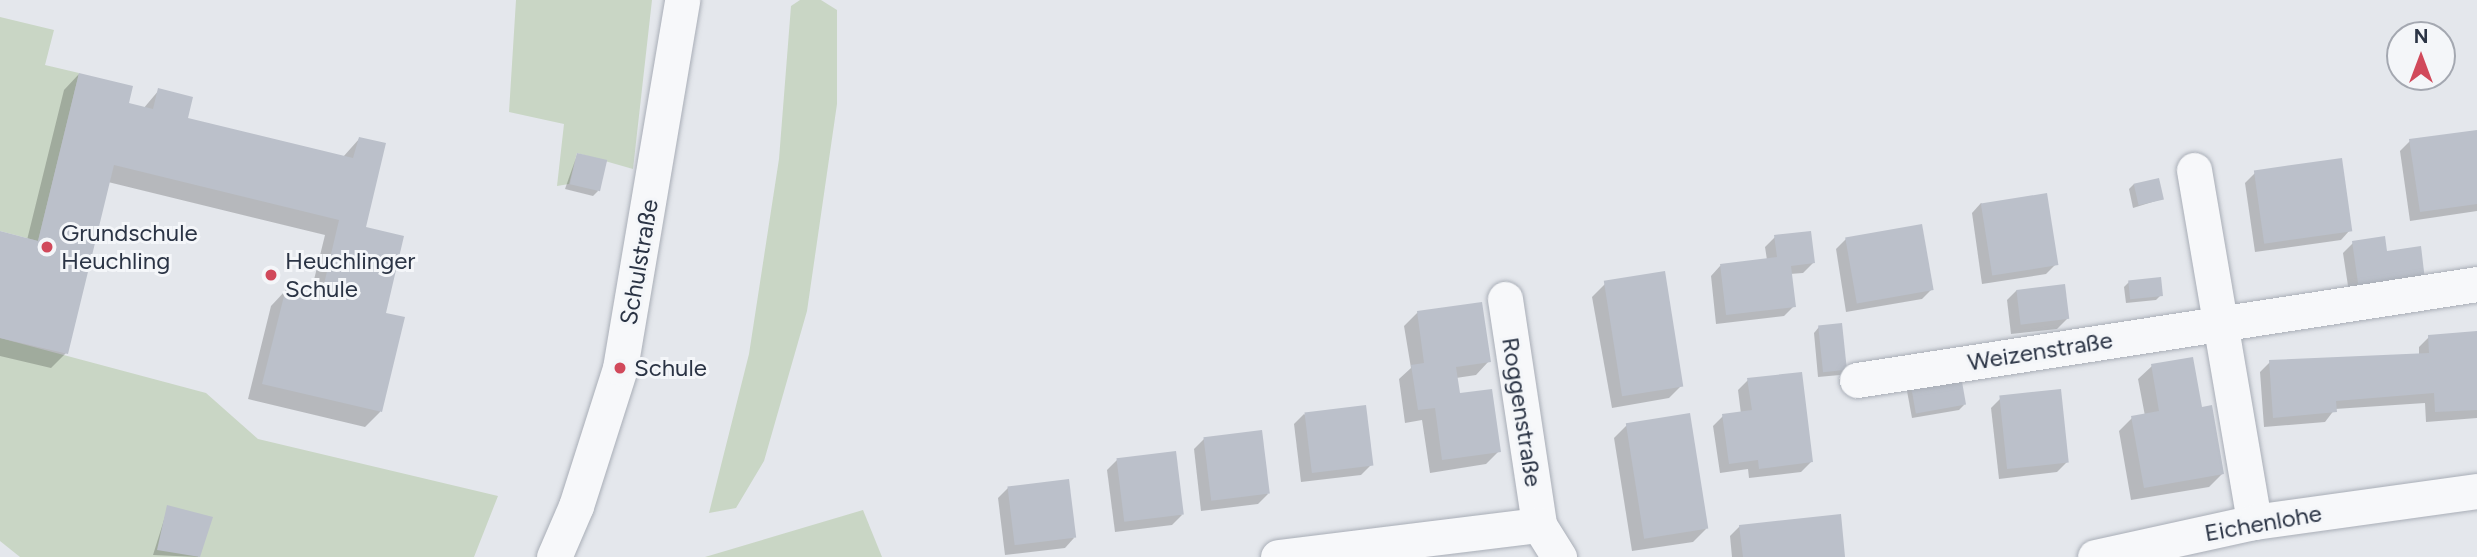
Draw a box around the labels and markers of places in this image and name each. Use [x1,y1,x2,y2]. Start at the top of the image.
place label: Grundschule Heuchling [61,219,198,275]
marker: Grundschule Heuchling [39,239,55,255]
place label: Heuchlinger Schule [285,247,415,303]
marker: Heuchlinger Schule [263,267,279,283]
place label: Schule [634,354,707,382]
marker: Schule [612,360,628,376]

